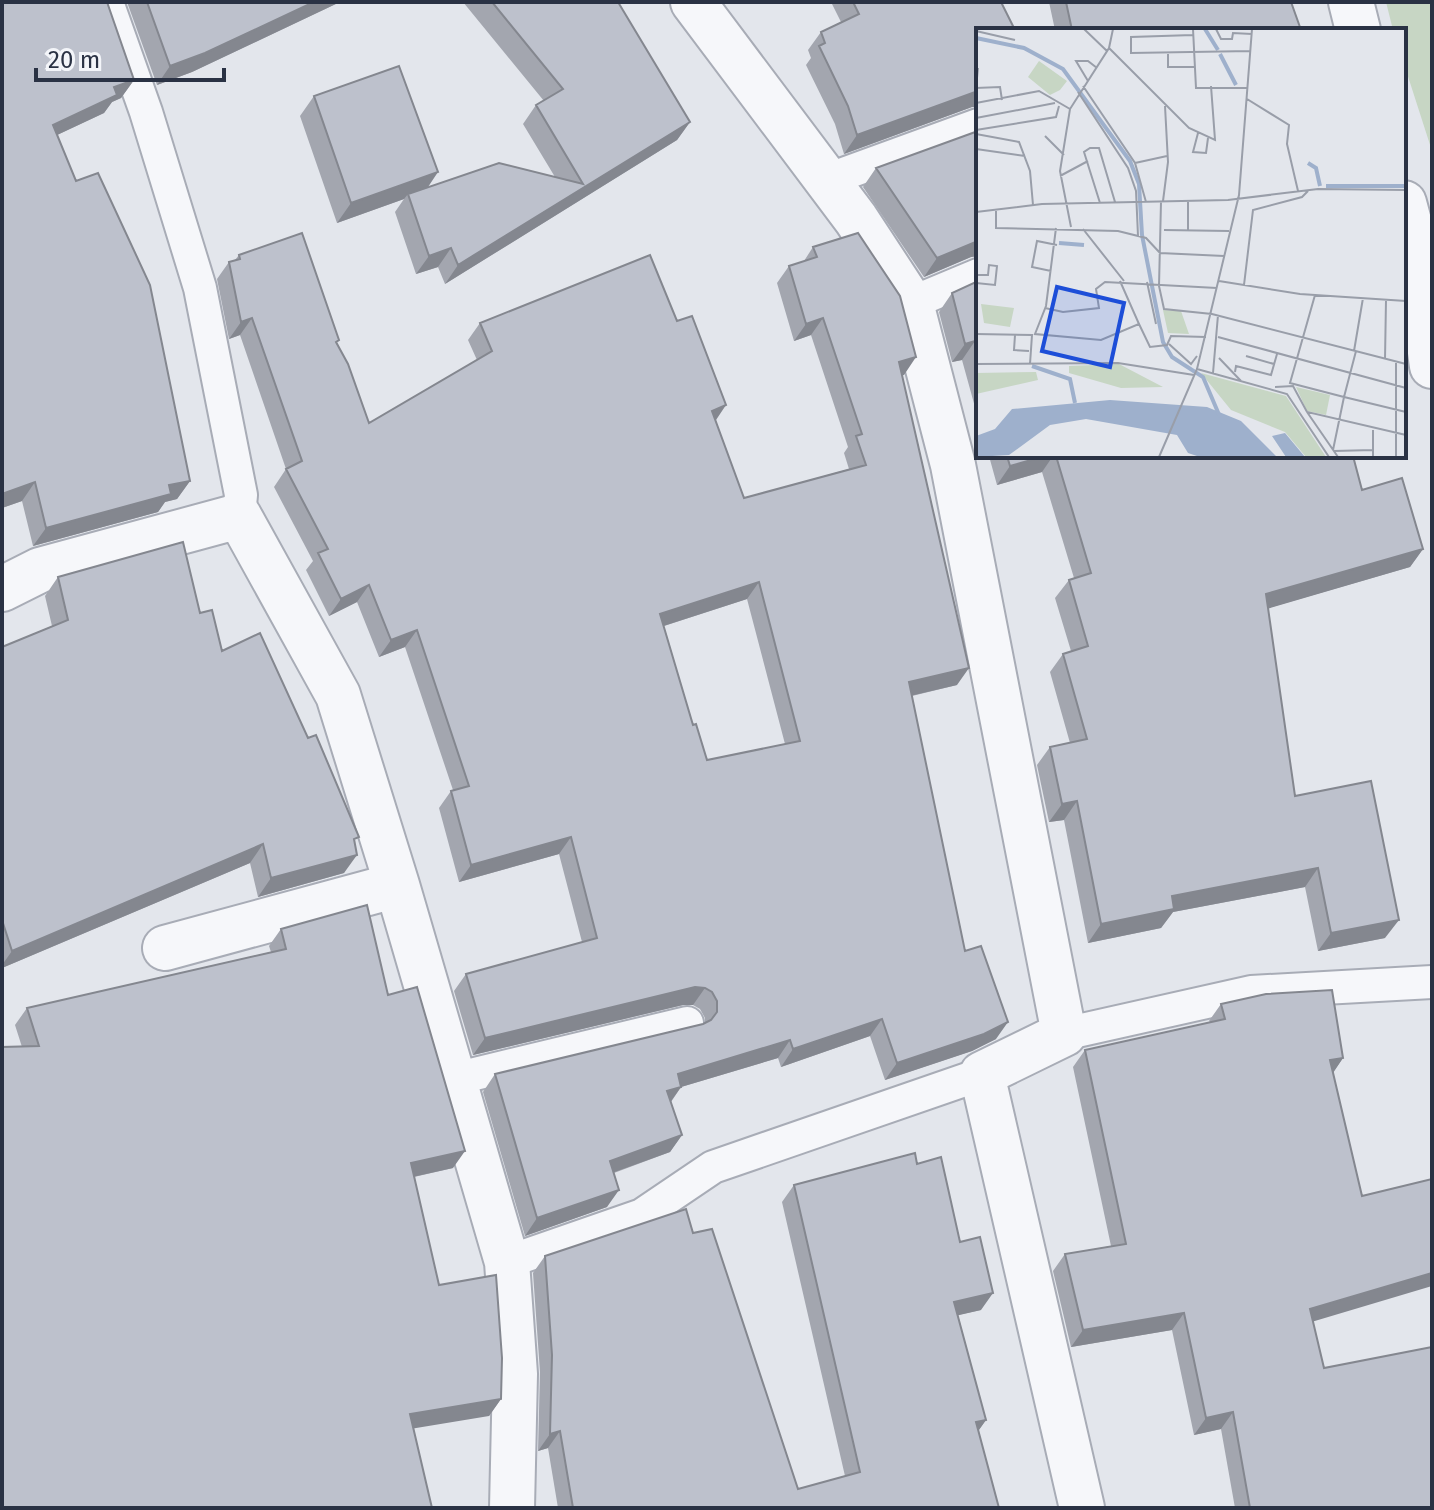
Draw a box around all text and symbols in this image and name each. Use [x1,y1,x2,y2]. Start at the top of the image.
inset map [976,28,1406,458]
scale bar [36,32,224,82]
text: 20 m [48,46,100,74]

